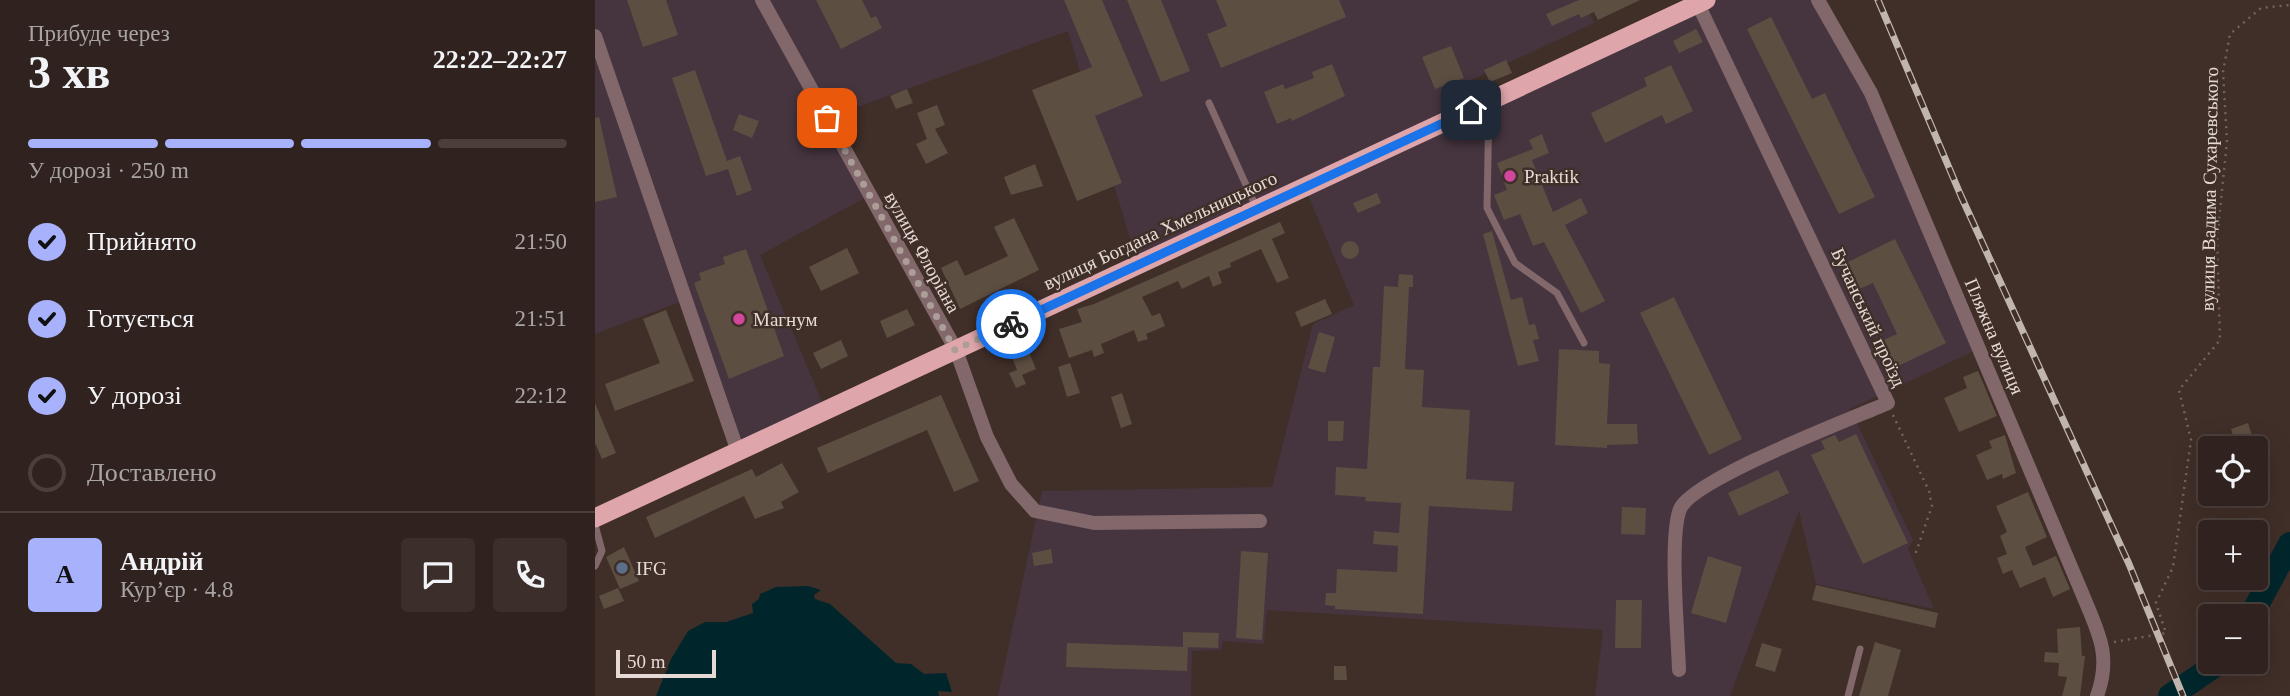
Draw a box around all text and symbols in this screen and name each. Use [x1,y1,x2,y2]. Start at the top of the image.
text: Прибуде через [28,21,170,46]
text: 22:22–22:27 [433,45,567,74]
text: 3 хв [28,47,110,98]
street label: вулиця Вадима Сухаревського [2197,67,2222,311]
pin [1441,80,1501,140]
pin [797,88,857,148]
icon: home [1452,91,1490,129]
icon: bag [808,99,846,137]
text: У дорозі · 250 m [28,158,189,183]
place label: Praktik [1524,166,1579,187]
street label: вулиця Богдана Хмельницького [1040,167,1280,294]
marker: Praktik [1502,168,1518,184]
street label: вулиця Флоріана [881,188,965,317]
icon: check [28,223,66,261]
text: Прийнято [87,227,197,256]
text: 21:50 [515,229,567,254]
street label: Бучанський проїзд [1827,244,1910,390]
street label: Пляжна вулиця [1961,275,2029,398]
courier [976,289,1046,359]
icon: check [28,300,66,338]
text: Готується [87,304,194,333]
icon: bike [992,305,1030,343]
text: 21:51 [515,306,567,331]
place label: Магнум [753,309,818,330]
marker: Магнум [731,311,747,327]
icon: check [28,377,66,415]
text: У дорозі [87,381,182,410]
text: 22:12 [515,383,567,408]
map controls [2198,436,2268,674]
button: locate [2198,436,2268,506]
text: Доставлено [87,458,217,487]
button: + [2198,520,2268,590]
button: chat [401,538,475,612]
button: phone [493,538,567,612]
text: Андрій [120,547,204,576]
place label: IFG [636,558,667,579]
text: А [56,560,74,589]
marker: IFG [614,560,630,576]
text: Кур’єр · 4.8 [120,577,234,602]
button: − [2198,604,2268,674]
scale bar [616,647,716,679]
text: 50 m [627,651,666,672]

